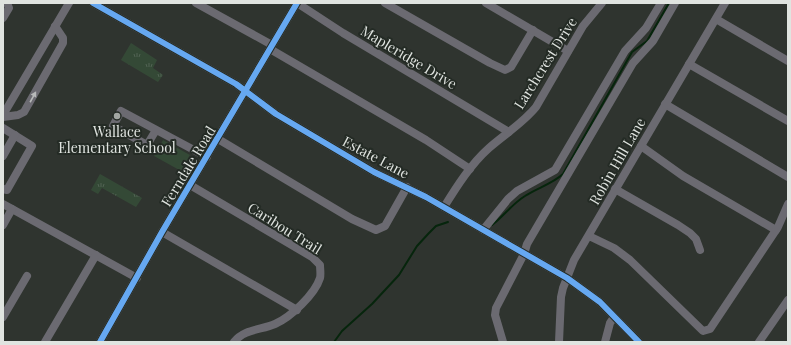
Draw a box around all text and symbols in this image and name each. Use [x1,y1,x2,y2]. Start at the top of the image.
street label: Larchcrest Drive [509,14,581,112]
street label: Mapleridge Drive [358,21,460,93]
one-way arrow [29,91,36,103]
marker: Wallace Elementary School [112,111,122,121]
street label: Robin Hill Lane [584,114,650,208]
place label: Wallace Elementary School [58,122,176,157]
street label: Ferndale Road [156,122,220,210]
street label: Estate Lane [339,132,413,182]
street label: Caribou Trail [244,198,326,258]

